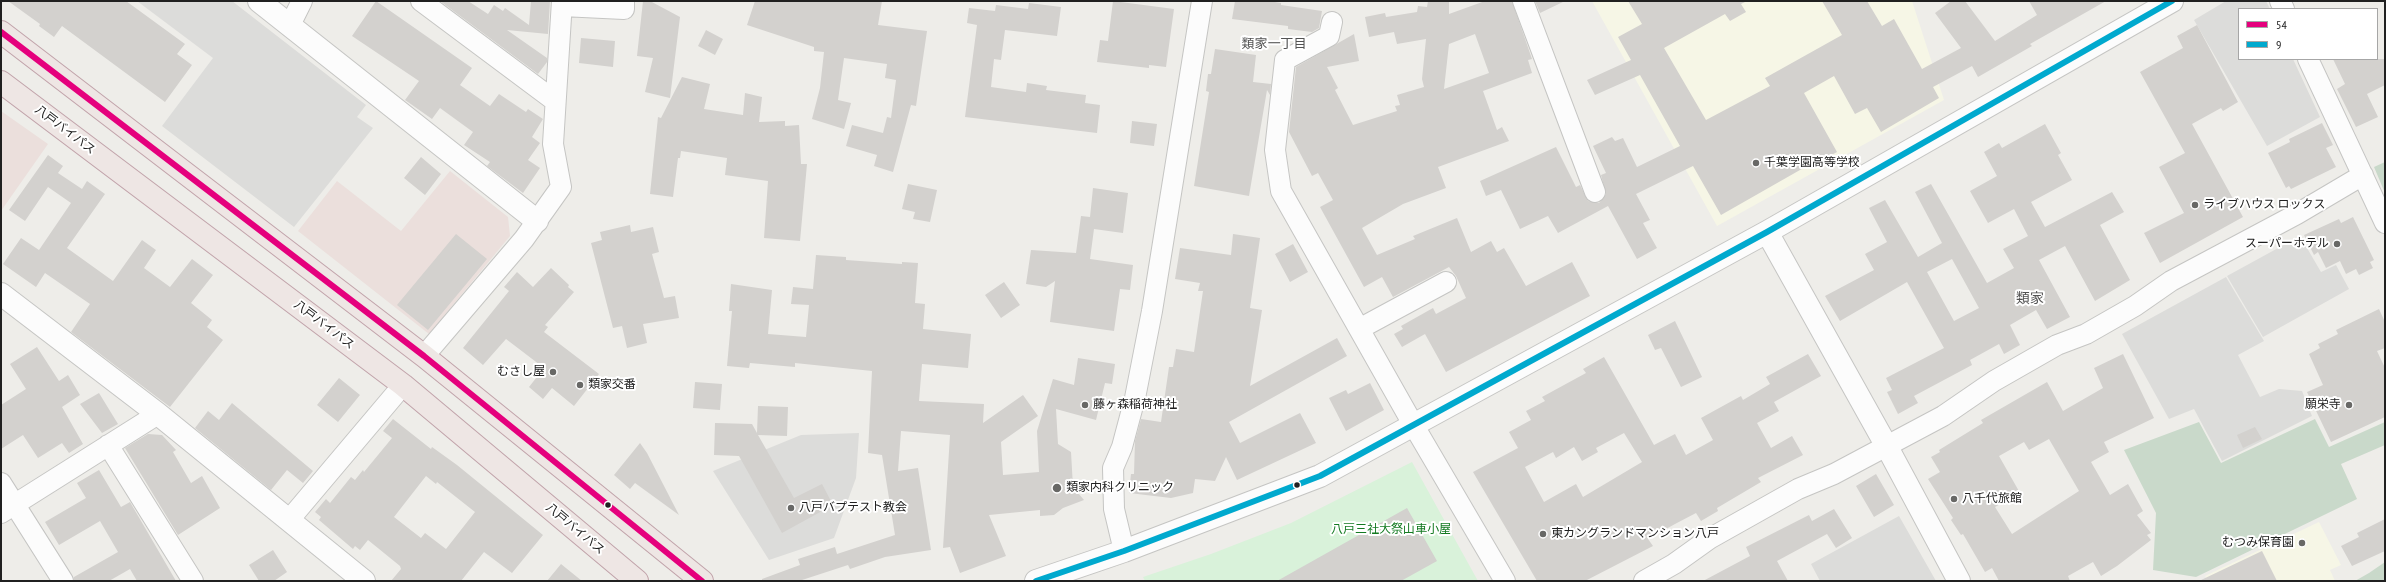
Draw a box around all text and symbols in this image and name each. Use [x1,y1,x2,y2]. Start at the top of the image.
legend [2238,8,2378,60]
text: 54 [2276,17,2287,32]
district label: 類家一丁目 [1242,36,1306,52]
text: 9 [2276,37,2281,52]
street label: 八戸バイパス [32,103,98,157]
place label: 千葉学園高等学校 [1764,156,1860,170]
marker: 千葉学園高等学校 [1751,158,1761,168]
place label: ライブハウス ロックス [2203,198,2326,212]
marker: ライブハウス ロックス [2190,200,2200,210]
place label: スーパーホテル [2245,237,2329,251]
marker: スーパーホテル [2332,239,2342,249]
district label: 類家 [2016,291,2044,307]
street label: 八戸バイパス [291,298,357,352]
place label: むさし屋 [497,365,545,379]
marker: むさし屋 [548,367,558,377]
place label: 類家交番 [588,378,636,392]
marker: 類家交番 [575,380,585,390]
place label: 藤ヶ森稲荷神社 [1093,398,1177,412]
place label: 願栄寺 [2305,398,2341,412]
marker: 藤ヶ森稲荷神社 [1080,400,1090,410]
marker: 願栄寺 [2344,400,2354,410]
unlabelled marker [1292,480,1302,490]
place label: 類家内科クリニック [1066,481,1174,495]
marker: 類家内科クリニック [1051,482,1063,494]
place label: 八千代旅館 [1962,492,2022,506]
marker: 八千代旅館 [1949,494,1959,504]
street label: 八戸バイパス [543,500,607,558]
unlabelled marker [603,500,613,510]
place label: 八戸バプテスト教会 [799,501,907,515]
marker: 八戸バプテスト教会 [786,503,796,513]
park label: 八戸三社大祭山車小屋 [1331,523,1451,537]
place label: 東カングランドマンション八戸 [1551,527,1719,541]
marker: 東カングランドマンション八戸 [1538,529,1548,539]
place label: むつみ保育園 [2222,536,2294,550]
marker: むつみ保育園 [2297,538,2307,548]

